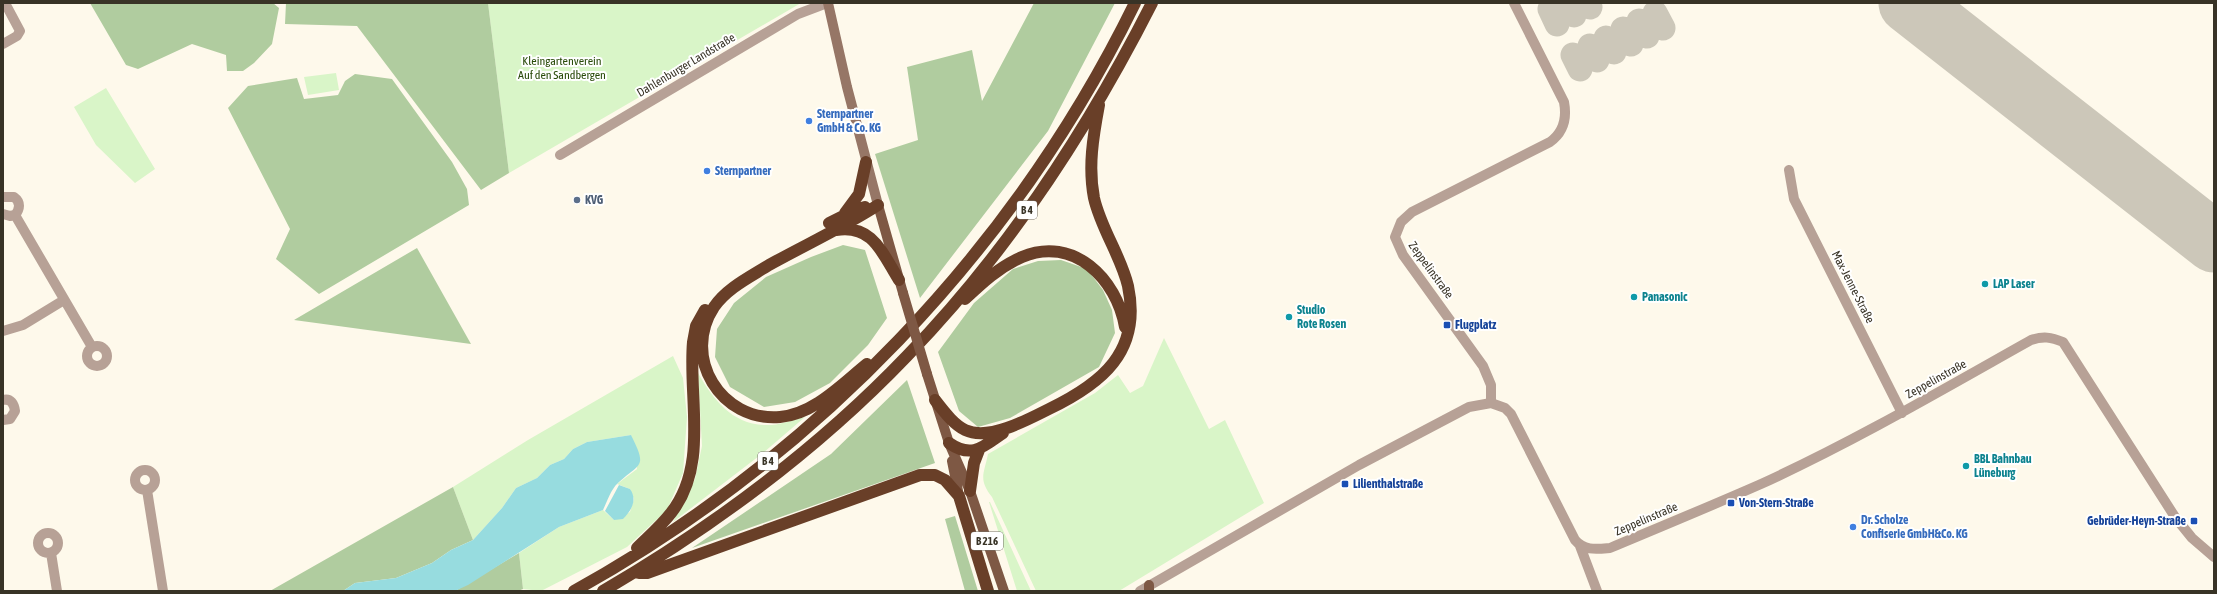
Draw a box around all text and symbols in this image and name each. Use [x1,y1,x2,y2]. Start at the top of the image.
street label: Dahlenburger Landstraße [634,30,738,100]
park label: Kleingartenverein Auf den Sandbergen [518,54,606,82]
place label: Sternpartner GmbH & Co. KG [817,107,882,135]
marker: Sternpartner GmbH & Co. KG [804,116,814,126]
place label: Sternpartner [715,164,772,178]
marker: Sternpartner [702,166,712,176]
place label: KVG [585,193,604,207]
marker: KVG [572,195,582,205]
road number: B 4 [1017,201,1037,219]
street label: Zeppelinstraße [1406,239,1456,301]
street label: Max-Jenne-Straße [1829,248,1877,326]
place label: LAP Laser [1993,277,2035,291]
marker: LAP Laser [1980,279,1990,289]
place label: Panasonic [1642,290,1688,304]
marker: Panasonic [1629,292,1639,302]
place label: Studio Rote Rosen [1297,303,1346,331]
marker: Studio Rote Rosen [1284,312,1294,322]
place label: Flugplatz [1455,318,1497,332]
marker: Flugplatz [1442,320,1452,330]
street label: Zeppelinstraße [1903,357,1969,401]
road number: B 4 [758,452,778,470]
place label: BBL Bahnbau Lüneburg [1974,452,2032,480]
marker: BBL Bahnbau Lüneburg [1961,461,1971,471]
place label: Lilienthalstraße [1353,477,1424,491]
marker: Lilienthalstraße [1340,479,1350,489]
place label: Von-Stern-Straße [1738,496,1814,510]
marker: Von-Stern-Straße [1726,498,1736,508]
street label: Zeppelinstraße [1612,499,1680,539]
place label: Dr. Scholze Confiserie GmbH&Co. KG [1861,513,1968,541]
place label: Gebrüder-Heyn-Straße [2087,514,2187,528]
marker: Gebrüder-Heyn-Straße [2189,516,2199,526]
marker: Dr. Scholze Confiserie GmbH&Co. KG [1848,522,1858,532]
road number: B 216 [971,532,1003,550]

